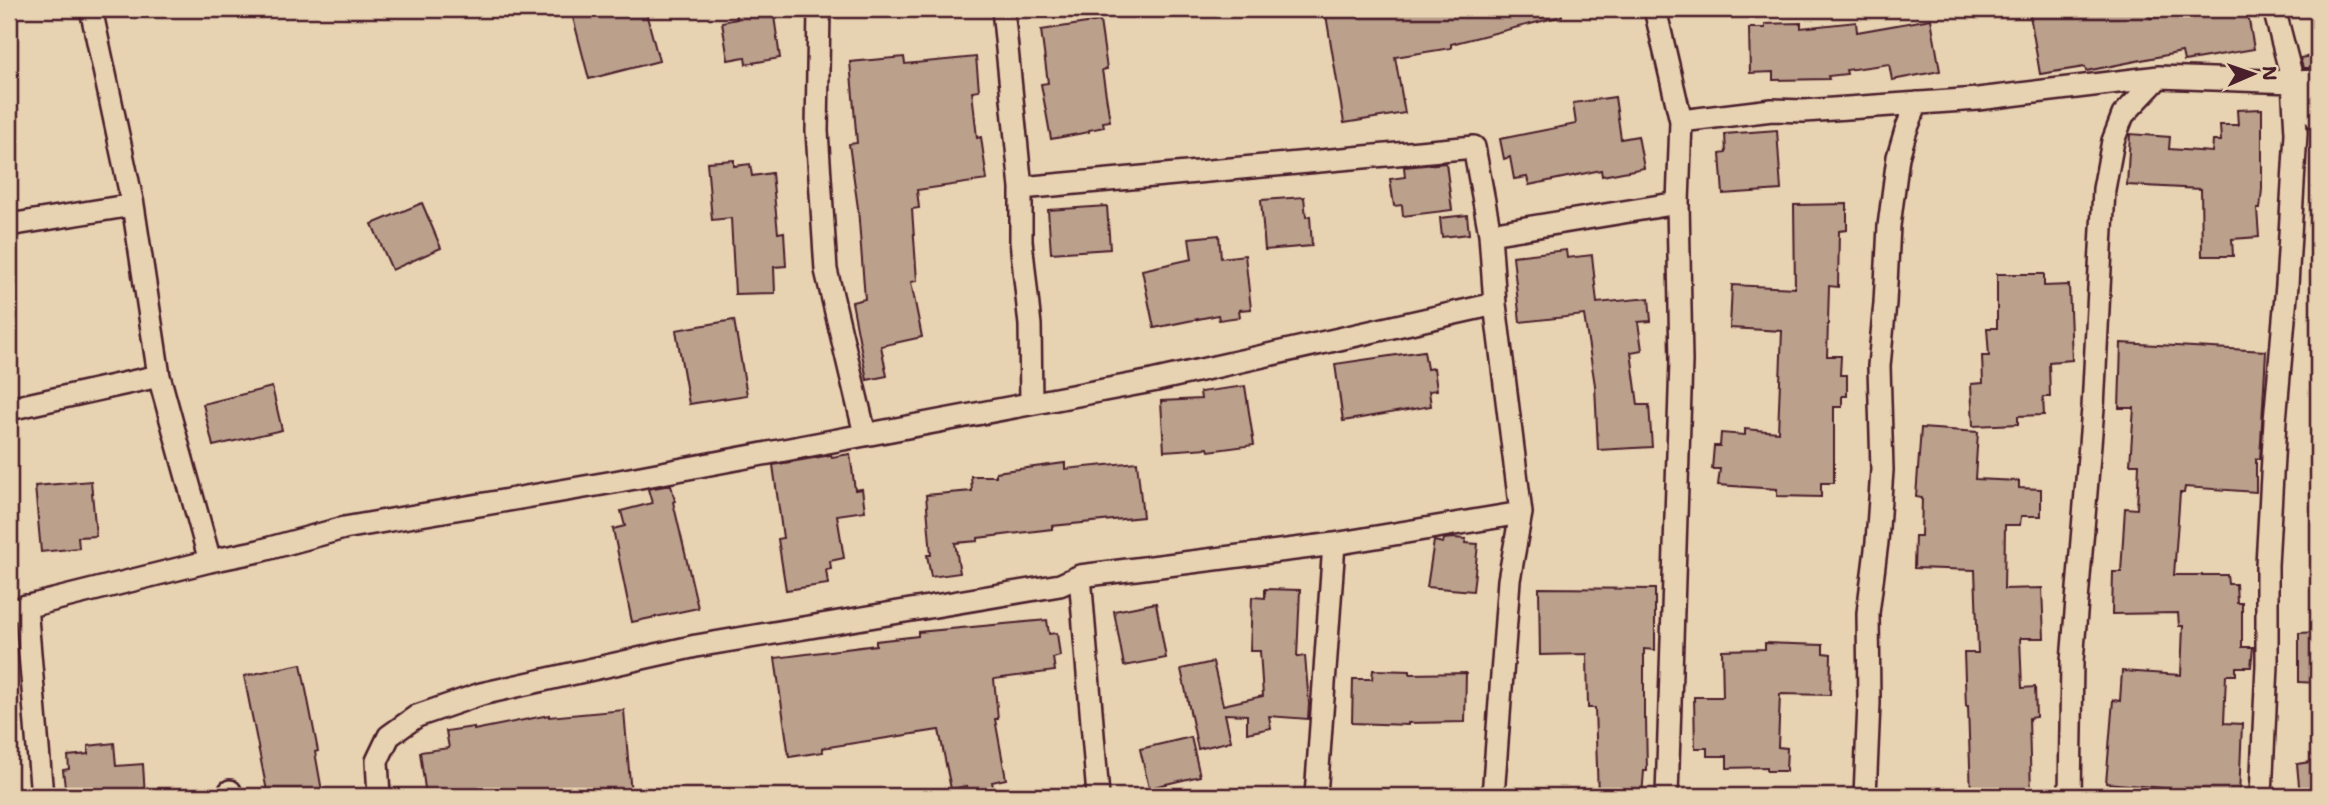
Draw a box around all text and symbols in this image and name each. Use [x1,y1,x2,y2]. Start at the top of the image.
north arrow [2218,38,2288,108]
text: N [2257,65,2282,81]

